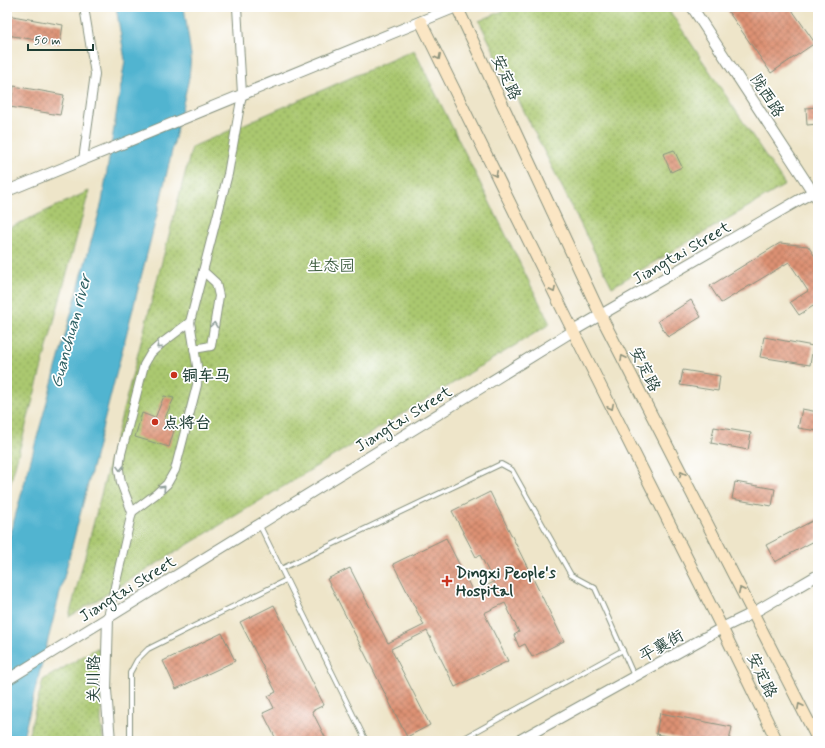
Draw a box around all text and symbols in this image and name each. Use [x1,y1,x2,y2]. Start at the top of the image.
scale bar [28,26,93,52]
text: 50 m [34,33,61,49]
street label: 安定路 [486,51,525,104]
one-way arrow [433,53,441,60]
street label: 陇西路 [745,70,789,122]
one-way arrow [491,169,498,177]
street label: Jiangtai Street [629,216,736,291]
park label: 生态园 [307,256,355,277]
water label: Guanchuan river [45,270,97,390]
one-way arrow [548,286,556,293]
one-way arrow [210,322,219,328]
one-way arrow [156,341,163,348]
street label: 安定路 [624,344,665,396]
one-way arrow [620,355,627,362]
place label: 铜车马 [182,366,230,387]
marker: 铜车马 [169,370,179,380]
street label: Jiangtai Street [352,381,457,458]
one-way arrow [606,402,614,410]
place label: 点将台 [163,413,211,434]
marker: 点将台 [150,417,160,427]
one-way arrow [116,465,124,471]
one-way arrow [679,471,687,478]
one-way arrow [158,485,166,493]
street label: Jiangtai Street [76,551,181,628]
place label: Dingxi People's Hospital [456,563,557,602]
marker: Dingxi People's Hospital [441,575,453,587]
one-way arrow [738,587,746,594]
street label: 平襄街 [636,625,688,667]
street label: 安定路 [742,649,782,702]
street label: 关川路 [84,655,105,703]
one-way arrow [797,702,805,710]

